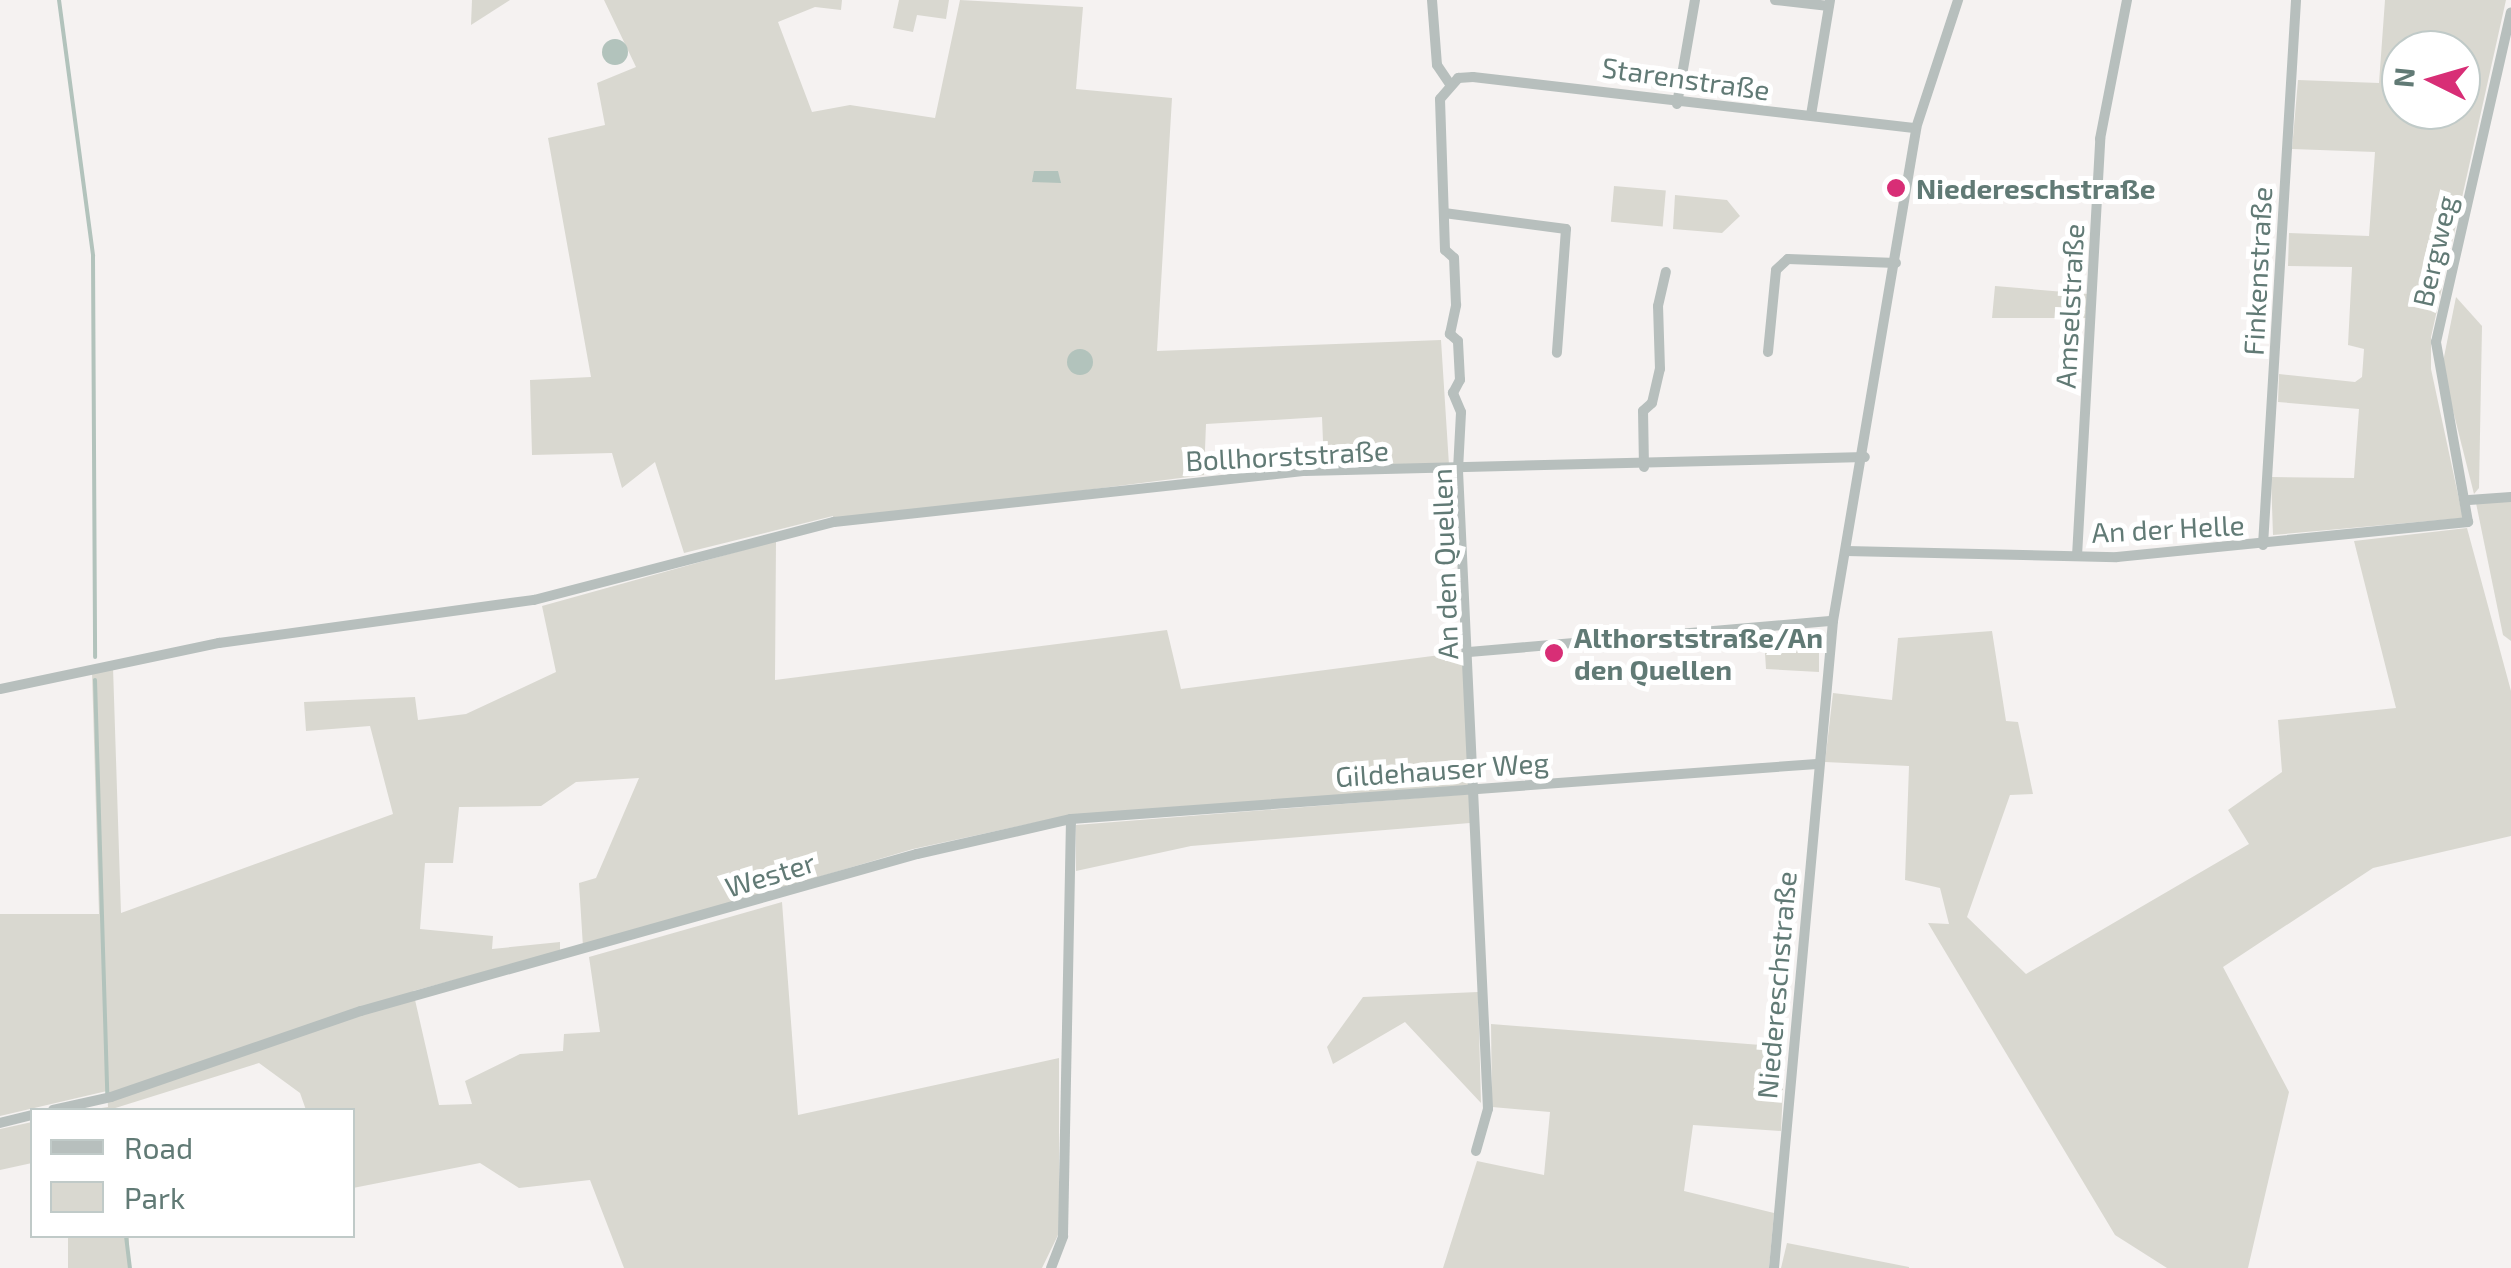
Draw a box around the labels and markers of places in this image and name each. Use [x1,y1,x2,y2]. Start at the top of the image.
place label: Niedereschstraße [1916,171,2155,205]
marker: Niedereschstraße [1885,177,1907,199]
place label: Althorststraße/An den Quellen [1574,620,1823,686]
marker: Althorststraße/An den Quellen [1543,642,1565,664]

